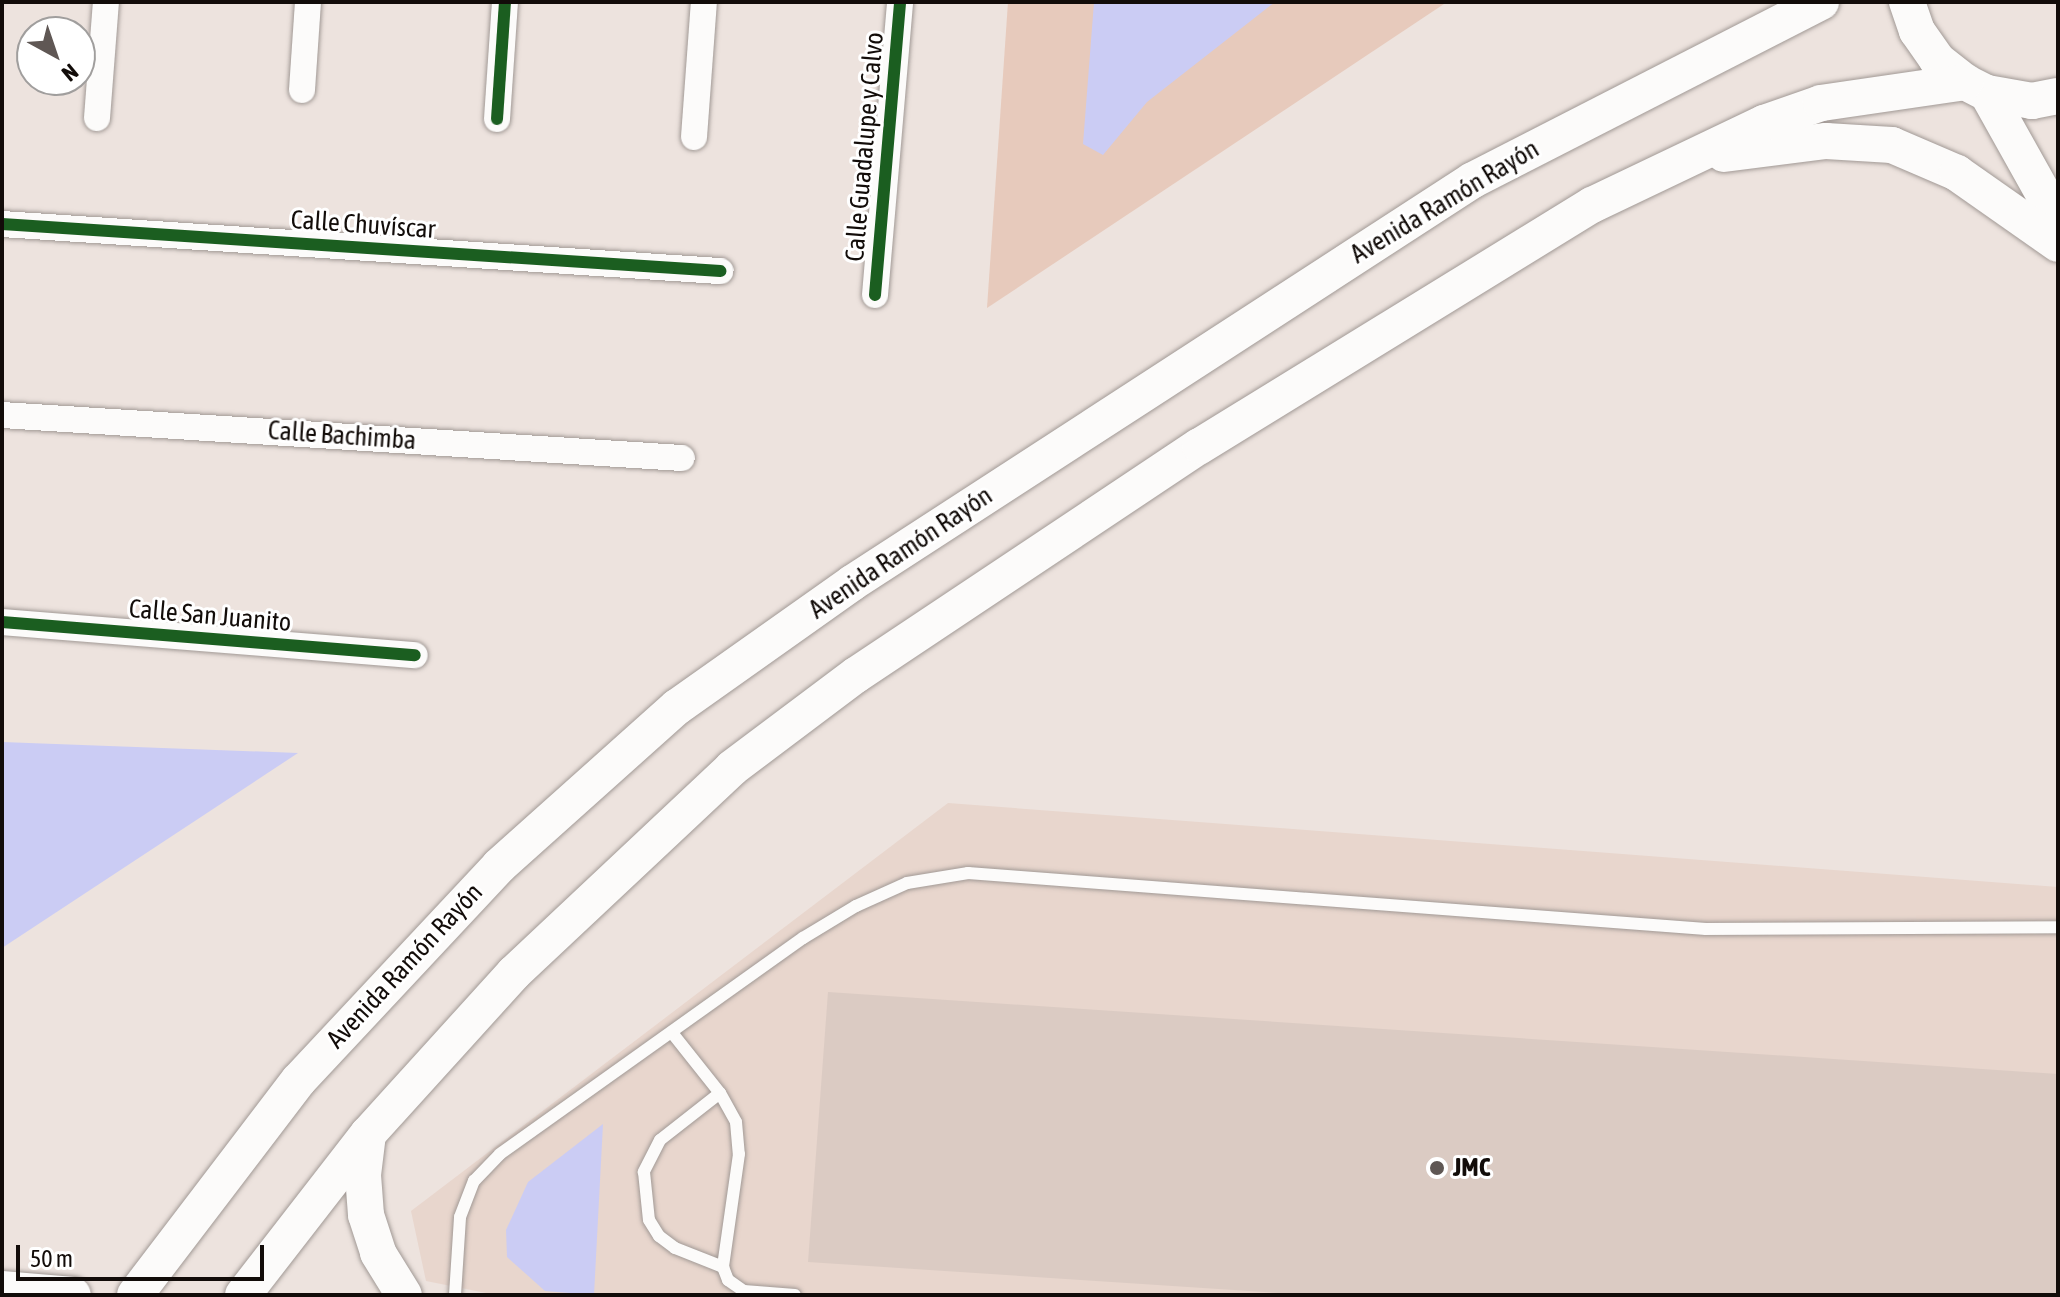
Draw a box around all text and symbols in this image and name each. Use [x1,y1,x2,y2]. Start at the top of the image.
north arrow [16,16,96,96]
street label: Calle Guadalupe y Calvo [839,31,891,263]
text: N [57,59,83,87]
street label: Avenida Ramón Rayón [1345,133,1545,271]
street label: Calle Chuvíscar [290,204,436,246]
street label: Calle Bachimba [267,415,417,457]
street label: Avenida Ramón Rayón [804,480,998,626]
street label: Calle San Juanito [128,593,292,639]
street label: Avenida Ramón Rayón [321,877,489,1055]
place label: JMC [1453,1152,1490,1184]
marker: JMC [1428,1159,1446,1177]
scale bar [20,1229,268,1279]
text: 50 m [30,1245,73,1272]

